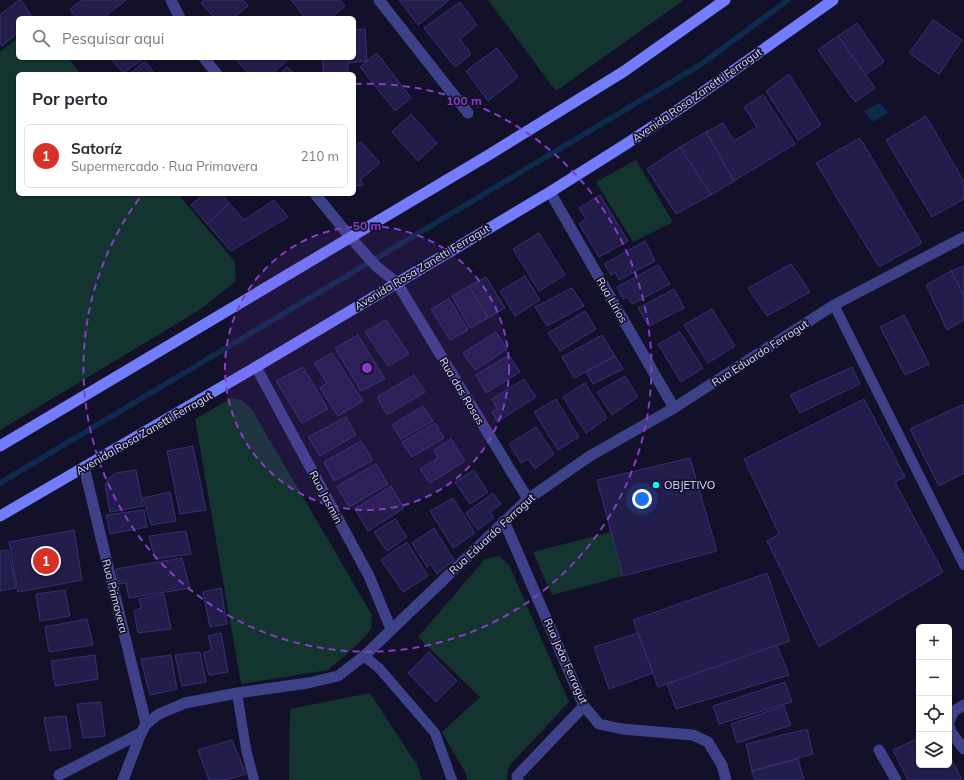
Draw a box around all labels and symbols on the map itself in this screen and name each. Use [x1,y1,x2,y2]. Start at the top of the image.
street label: Avenida Rosa Zanetti Ferragut [629,45,765,145]
text: 100 m [446,93,482,108]
text: 50 m [353,218,381,233]
street label: Avenida Rosa Zanetti Ferragut [352,221,492,313]
street label: Rua Lírios [593,275,631,325]
street label: Rua Eduardo Ferragut [709,316,811,389]
street label: Rua das Rosas [436,355,488,427]
centre of rings [360,361,374,375]
street label: Avenida Rosa Zanetti Ferragut [73,388,215,478]
street label: Rua Jasmin [306,468,346,526]
place label: OBJETIVO [664,478,715,492]
marker: OBJETIVO [651,480,661,490]
your location [632,489,652,509]
street label: Rua Eduardo Ferragut [446,490,538,577]
pin: 1 [33,546,59,576]
street label: Rua Primavera [99,558,131,634]
street label: Rua João Ferragut [541,616,591,706]

